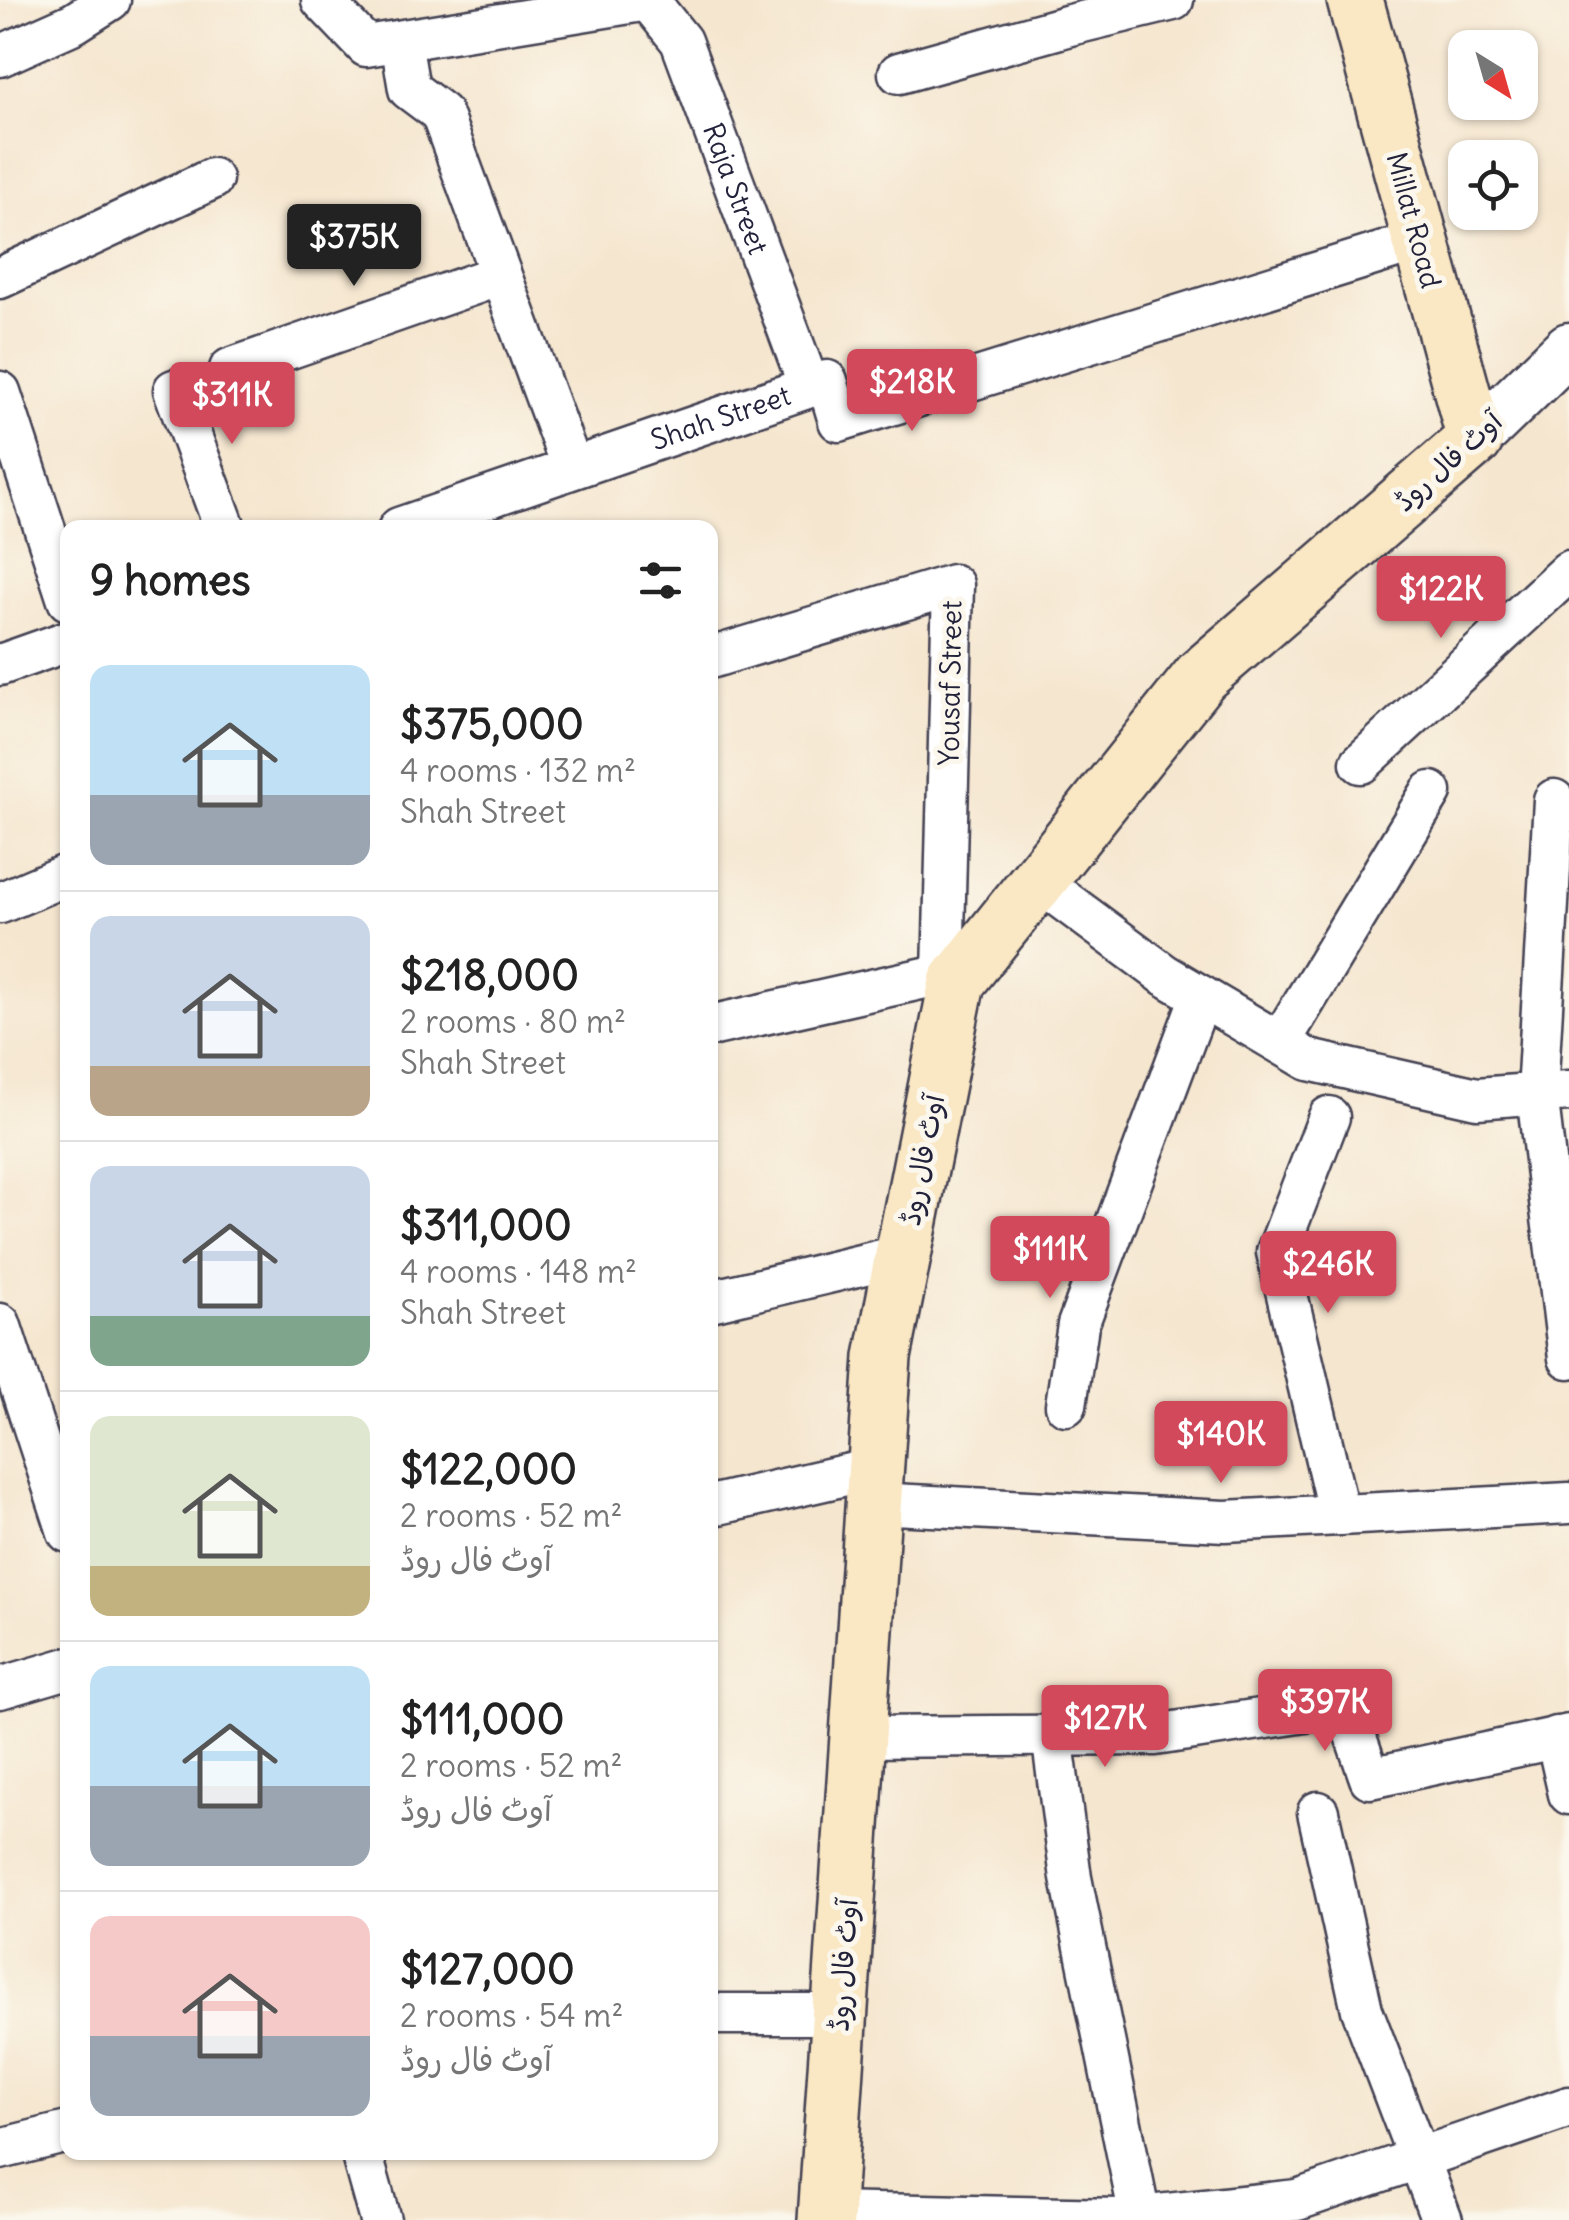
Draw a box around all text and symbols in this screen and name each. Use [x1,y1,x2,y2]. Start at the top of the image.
north arrow [1448,30,1538,120]
map controls [1448,30,1538,230]
street label: Raja Street [695,118,777,259]
button: locate [1448,140,1538,230]
street label: Millat Road [1379,148,1449,292]
pin: $375K [284,204,424,289]
text: $375K [309,216,399,257]
pin: $218K [842,349,982,434]
text: $218K [869,361,955,402]
pin: $311K [162,362,302,447]
text: $311K [192,374,272,415]
street label: Shah Street [646,377,795,458]
street label: آوٹ فال روڈ [1387,402,1510,519]
icon: filters [633,553,688,608]
text: 9 homes [90,554,251,606]
pin: $122K [1371,556,1511,641]
text: $122K [1399,568,1483,609]
street label: Yousaf Street [931,600,969,766]
text: $375,000 [400,698,584,750]
icon: home [170,705,290,825]
text: 4 rooms · 132 m² [400,750,636,791]
text: Shah Street [400,791,566,832]
text: $218,000 [400,949,579,1001]
icon: home [170,956,290,1076]
text: 2 rooms · 80 m² [400,1001,626,1042]
text: Shah Street [400,1042,566,1083]
street label: آوٹ فال روڈ [892,1090,953,1229]
text: $311,000 [400,1199,572,1251]
icon: home [170,1206,290,1326]
pin: $111K [980,1216,1120,1301]
text: $111K [1012,1228,1088,1269]
pin: $246K [1258,1231,1398,1316]
text: $246K [1282,1243,1374,1284]
text: 4 rooms · 148 m² [400,1251,637,1292]
text: Shah Street [400,1292,566,1333]
pin: $140K [1151,1401,1291,1486]
text: $140K [1176,1413,1266,1454]
text: $122,000 [400,1443,577,1495]
icon: home [170,1456,290,1576]
text: 2 rooms · 52 m² [400,1495,622,1536]
text: آوٹ فال روڈ [400,1539,552,1580]
pin: $397K [1255,1669,1395,1754]
text: $397K [1280,1681,1370,1722]
pin: $127K [1035,1685,1175,1770]
text: $111,000 [400,1693,564,1745]
text: $127K [1064,1697,1146,1738]
icon: home [170,1706,290,1826]
text: 2 rooms · 52 m² [400,1745,622,1786]
text: آوٹ فال روڈ [400,1789,552,1830]
street label: آوٹ فال روڈ [820,1896,866,2033]
text: $127,000 [400,1943,575,1995]
icon: home [170,1956,290,2076]
text: 2 rooms · 54 m² [400,1995,623,2036]
text: آوٹ فال روڈ [400,2039,552,2080]

